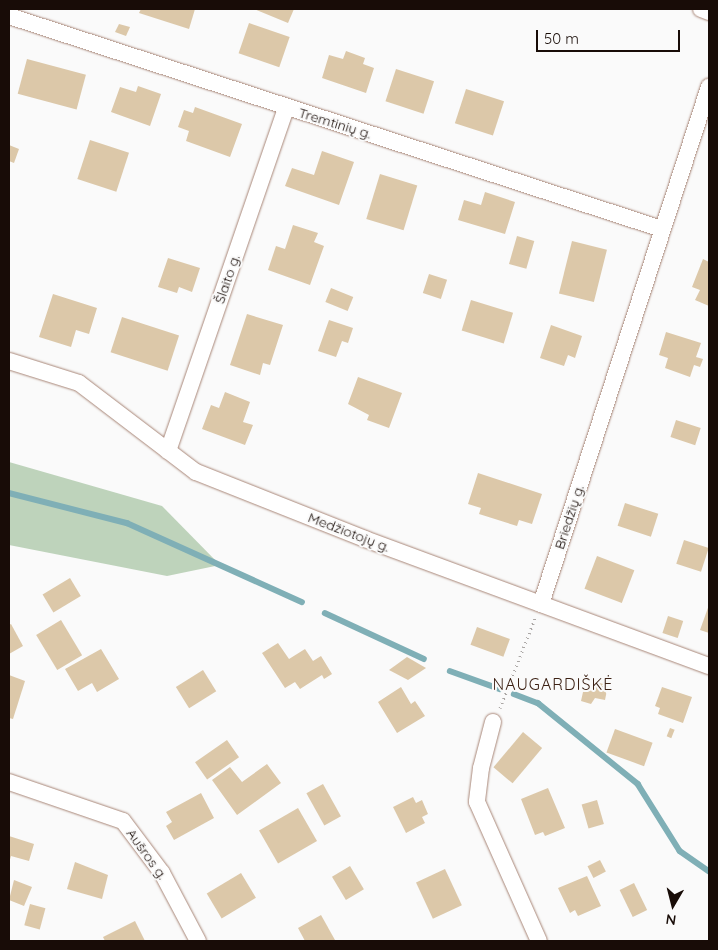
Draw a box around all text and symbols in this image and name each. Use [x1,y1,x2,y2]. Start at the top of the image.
scale bar [538,20,682,52]
text: 50 m [544,29,579,48]
street label: Tremtinių g. [297,104,373,142]
street label: Šlaito g. [211,252,243,306]
street label: Briedžių g. [551,483,587,551]
street label: Medžiotojų g. [306,509,392,555]
district label: NAUGARDIŠKĖ [491,674,615,694]
street label: Aušros g. [123,825,171,883]
north arrow [648,880,698,930]
text: N [665,910,677,929]

